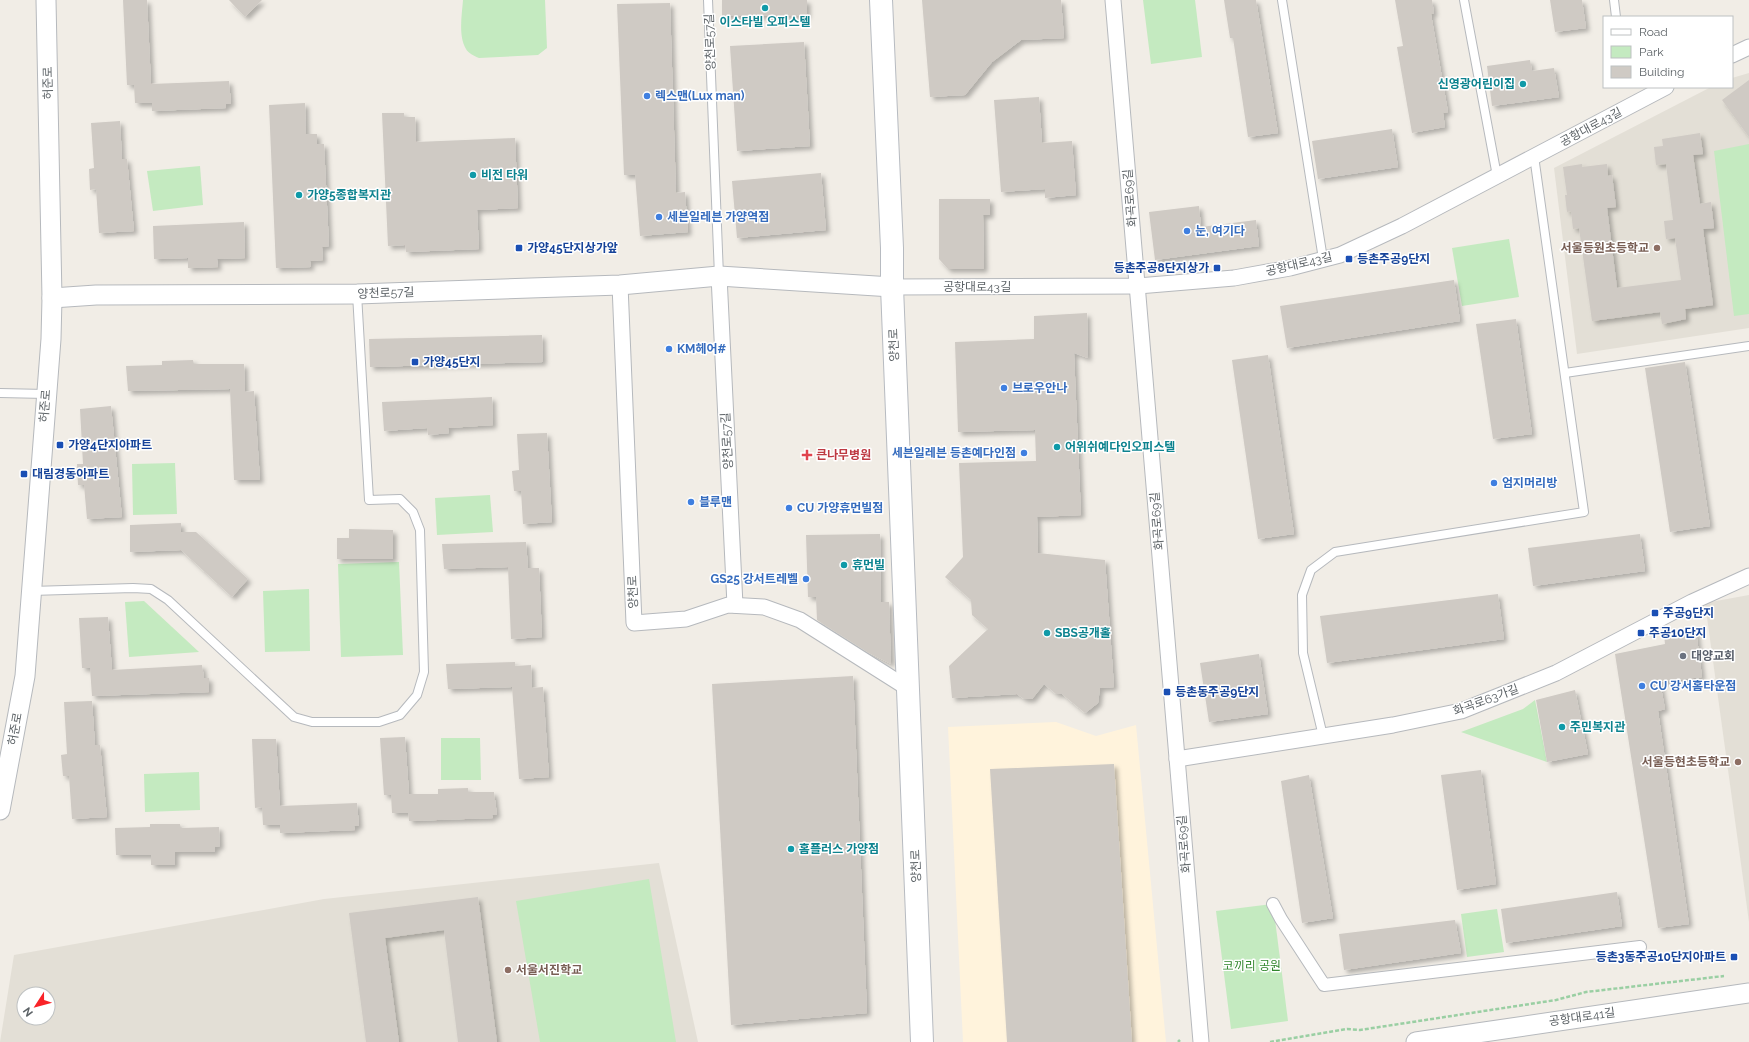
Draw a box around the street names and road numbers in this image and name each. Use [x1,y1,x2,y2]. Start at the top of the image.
street label: 양천로57길 [702,13,718,71]
street label: 허준로 [41,66,55,100]
street label: 공항대로43길 [1558,105,1624,149]
street label: 화곡로69길 [1120,168,1140,228]
street label: 공항대로43길 [1264,250,1334,278]
street label: 공항대로43길 [943,280,1011,294]
street label: 양천로57길 [357,285,415,301]
street label: 양천로 [886,328,902,362]
street label: 허준로 [37,389,53,423]
street label: 양천로57길 [719,412,735,470]
street label: 화곡로69길 [1147,491,1167,551]
street label: 양천로 [625,575,641,609]
street label: 화곡로63가길 [1451,682,1521,718]
street label: 허준로 [5,711,25,747]
street label: 화곡로69길 [1174,814,1194,874]
street label: 양천로 [908,849,924,883]
street label: 공항대로41길 [1548,1005,1616,1029]

